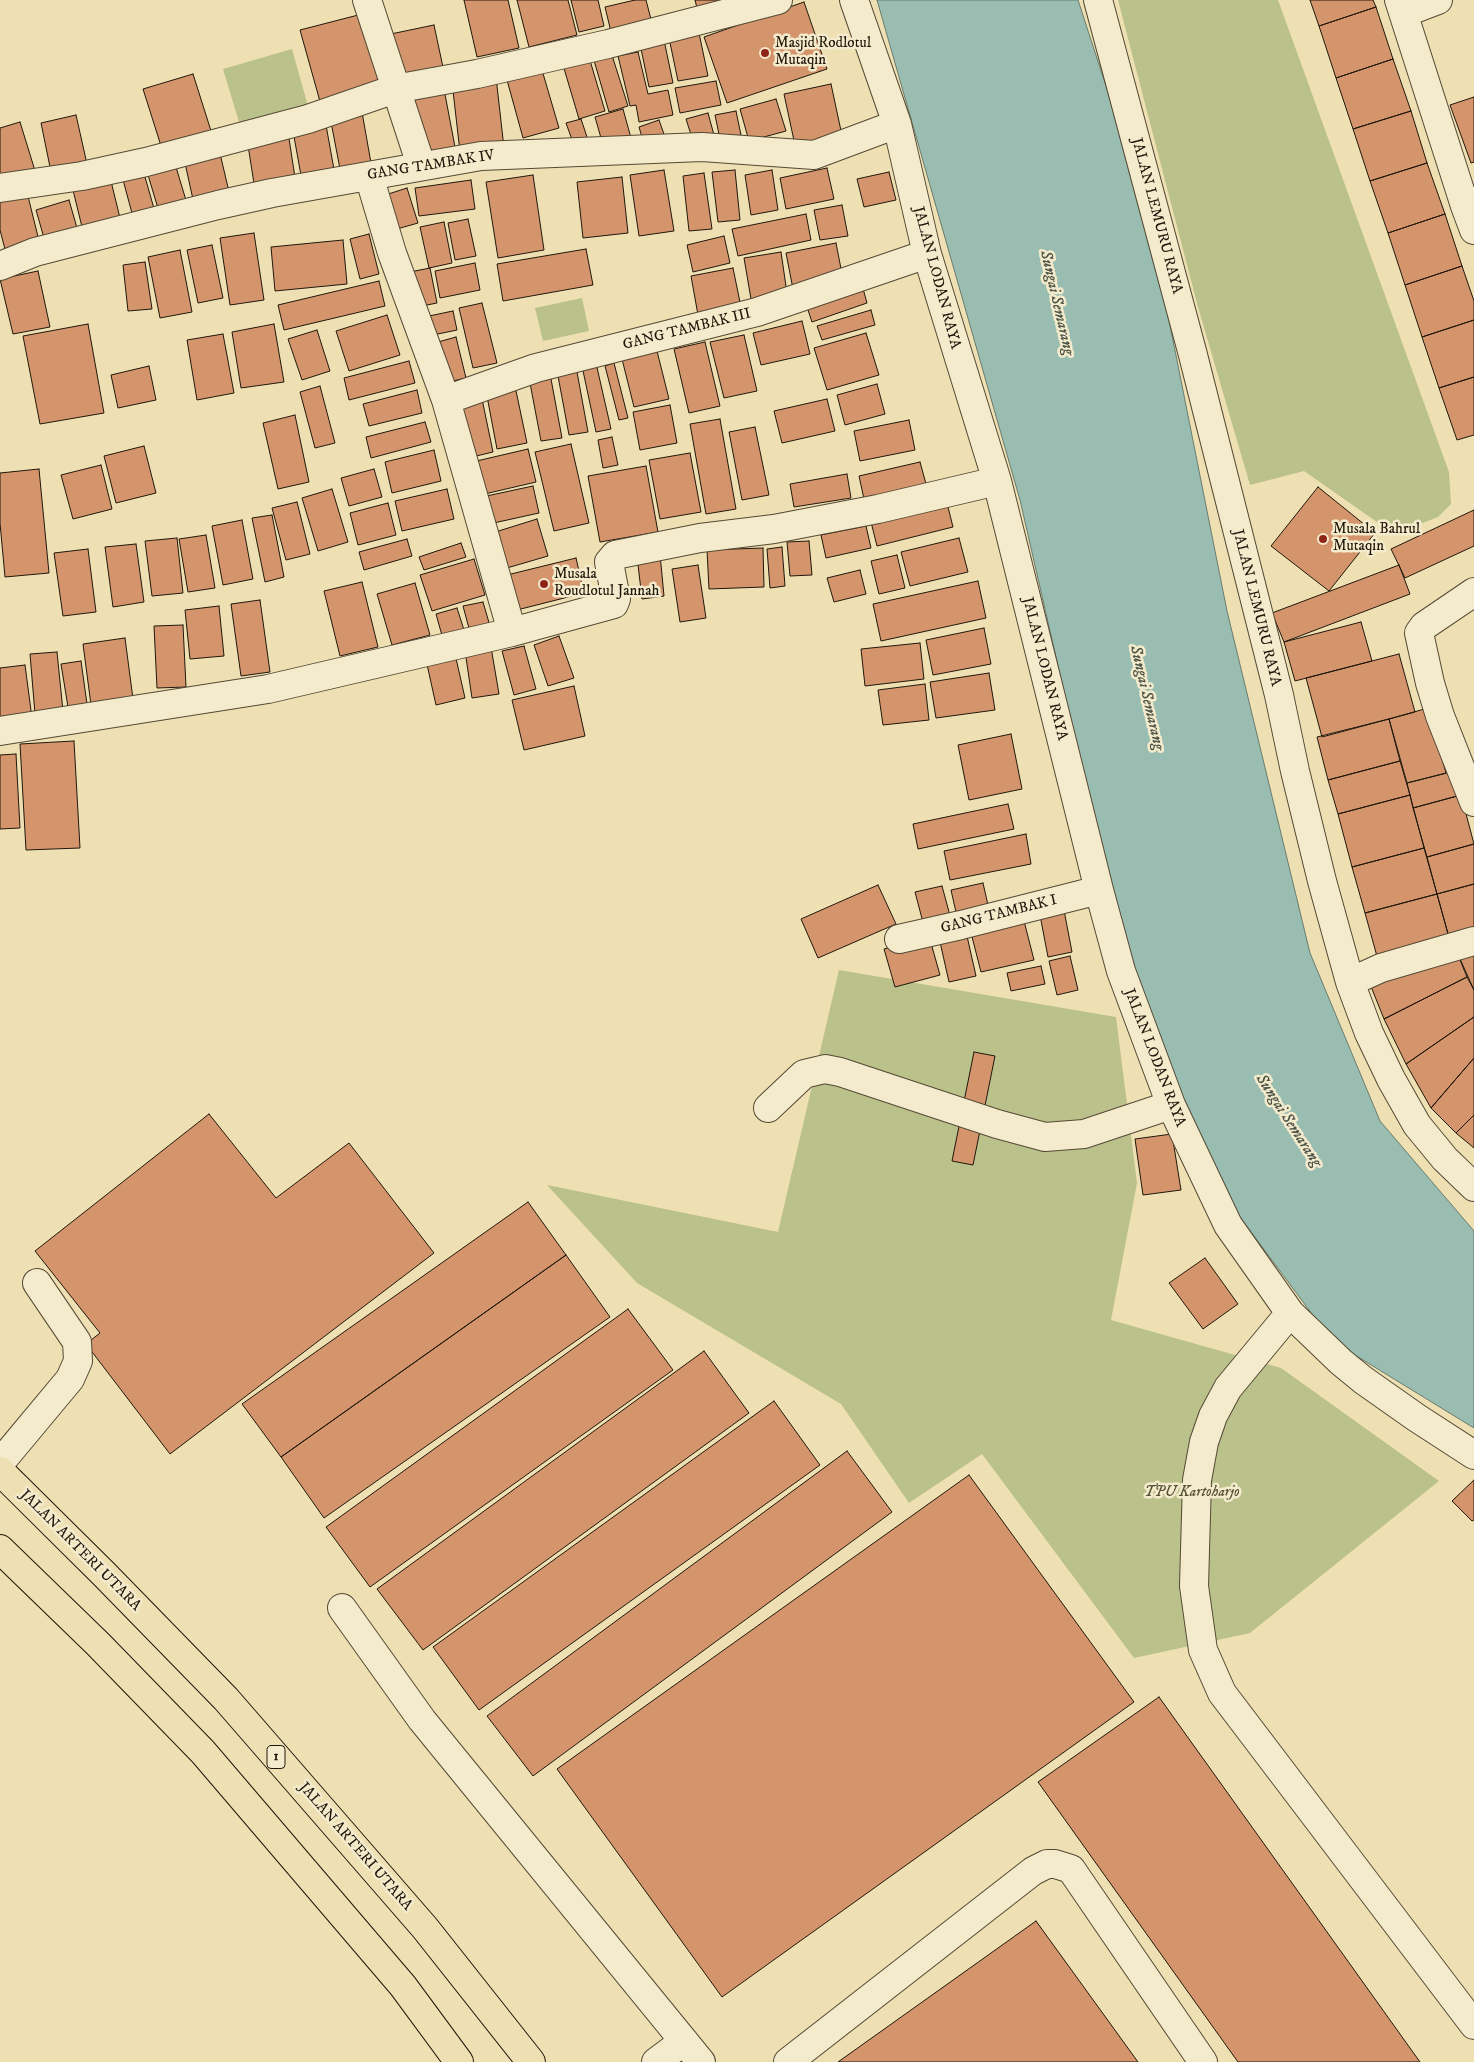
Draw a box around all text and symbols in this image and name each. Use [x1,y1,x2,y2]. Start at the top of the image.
place label: Masjid Rodlotul Mutaqin [775,35,871,70]
marker: Masjid Rodlotul Mutaqin [759,47,771,59]
street label: JALAN LEMURU RAYA [1127,136,1185,296]
street label: GANG TAMBAK IV [366,147,496,185]
street label: JALAN LODAN RAYA [908,205,964,351]
water label: Sungai Semarang [1035,249,1077,357]
street label: GANG TAMBAK III [621,305,753,355]
place label: Musala Bahrul Mutaqin [1333,521,1420,556]
street label: JALAN LEMURU RAYA [1228,528,1284,688]
marker: Musala Bahrul Mutaqin [1317,533,1329,545]
place label: Musala Roudlotul Jannah [554,566,659,601]
marker: Musala Roudlotul Jannah [538,578,550,590]
street label: JALAN LODAN RAYA [1018,596,1070,742]
water label: Sungai Semarang [1125,644,1167,752]
street label: GANG TAMBAK I [939,892,1059,938]
street label: JALAN LODAN RAYA [1119,986,1189,1130]
water label: Sungai Semarang [1251,1071,1325,1171]
park label: TPU Kartoharjo [1144,1484,1240,1502]
street label: JALAN ARTERI UTARA [16,1487,144,1615]
road number: 1 [267,1745,285,1768]
street label: JALAN ARTERI UTARA [294,1779,416,1915]

